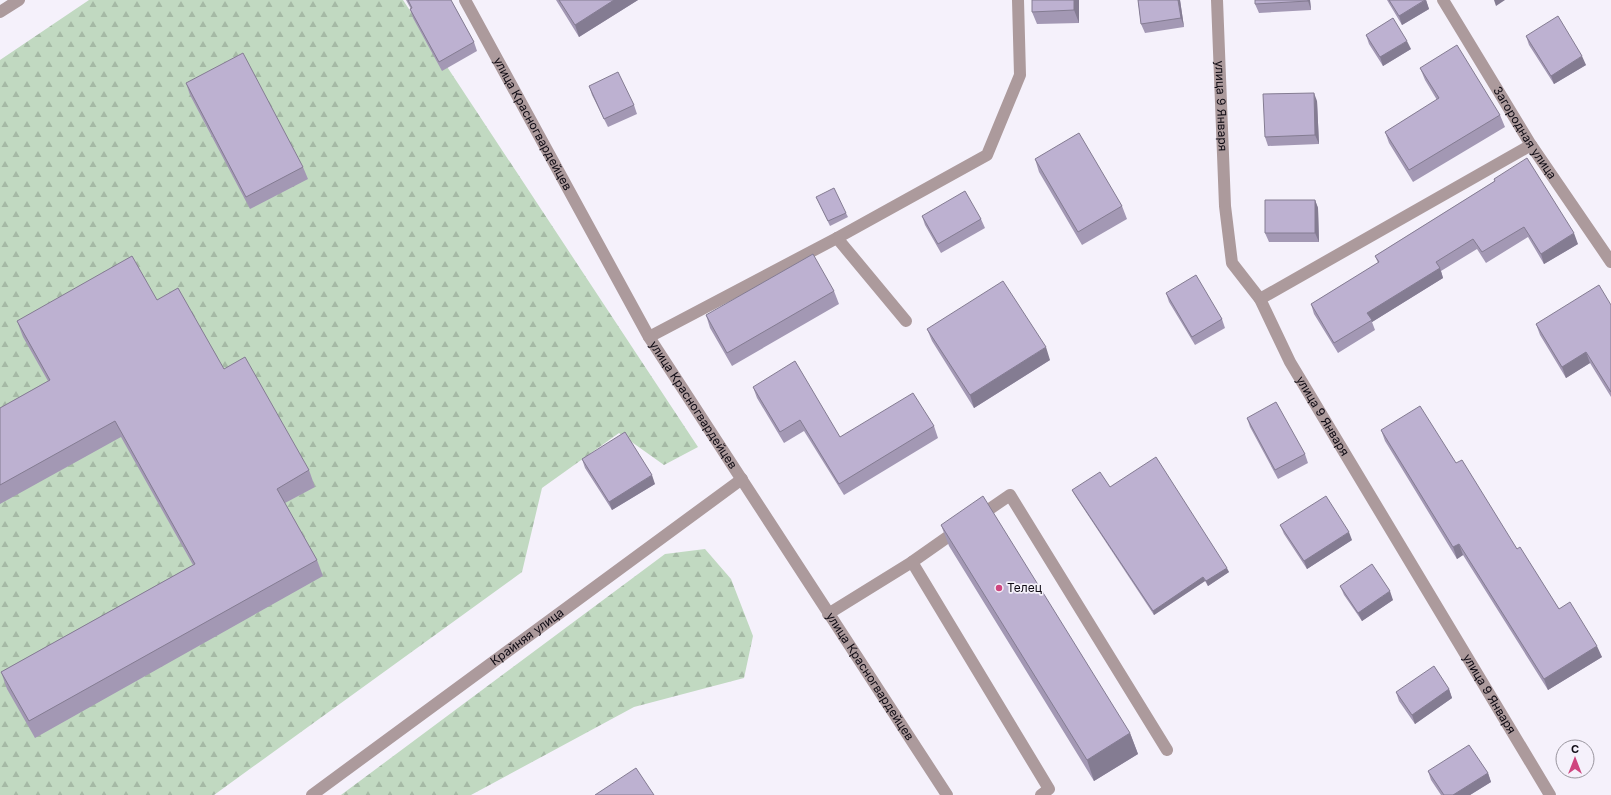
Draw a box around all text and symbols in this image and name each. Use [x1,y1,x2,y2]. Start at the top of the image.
street label: улица Красногвардейцев [491,54,576,193]
street label: улица 9 Января [1212,60,1231,152]
street label: Загородная улица [1490,84,1560,182]
street label: улица Красногвардейцев [646,338,741,472]
street label: улица 9 Января [1293,373,1353,459]
place label: Телец [1007,580,1042,595]
marker: Телец [994,583,1004,593]
street label: Крайняя улица [487,605,566,668]
street label: улица Красногвардейцев [823,609,918,743]
street label: улица 9 Января [1460,651,1519,736]
north arrow [1555,739,1595,779]
text: С [1571,742,1579,756]

